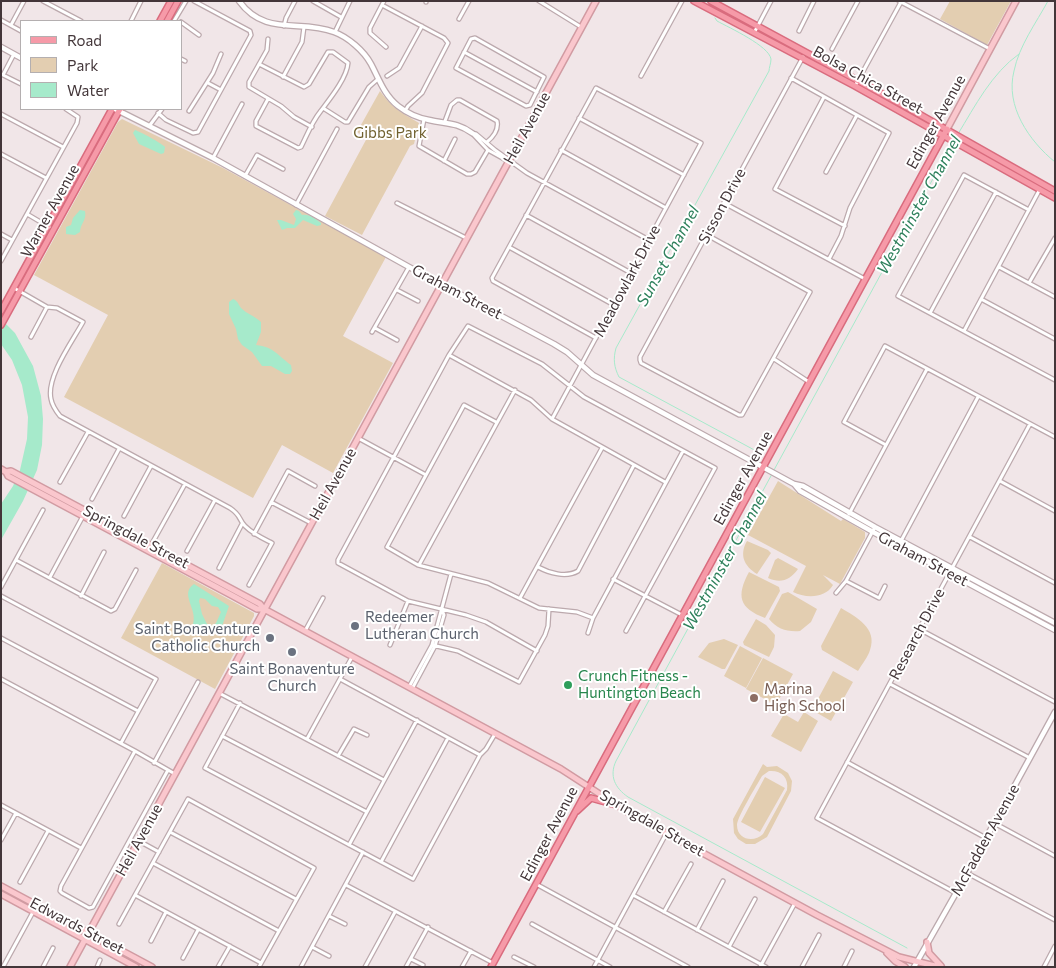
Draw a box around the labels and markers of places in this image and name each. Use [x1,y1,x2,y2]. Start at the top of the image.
place label: Redeemer Lutheran Church [365,608,479,643]
place label: Saint Bonaventure Catholic Church [135,620,260,655]
marker: Redeemer Lutheran Church [349,620,361,632]
marker: Saint Bonaventure Catholic Church [264,632,276,644]
marker: Saint Bonaventure Church [286,646,298,658]
place label: Saint Bonaventure Church [229,660,355,695]
place label: Crunch Fitness - Huntington Beach [578,667,701,702]
marker: Crunch Fitness - Huntington Beach [562,679,574,691]
place label: Marina High School [764,680,845,715]
marker: Marina High School [748,692,760,704]

